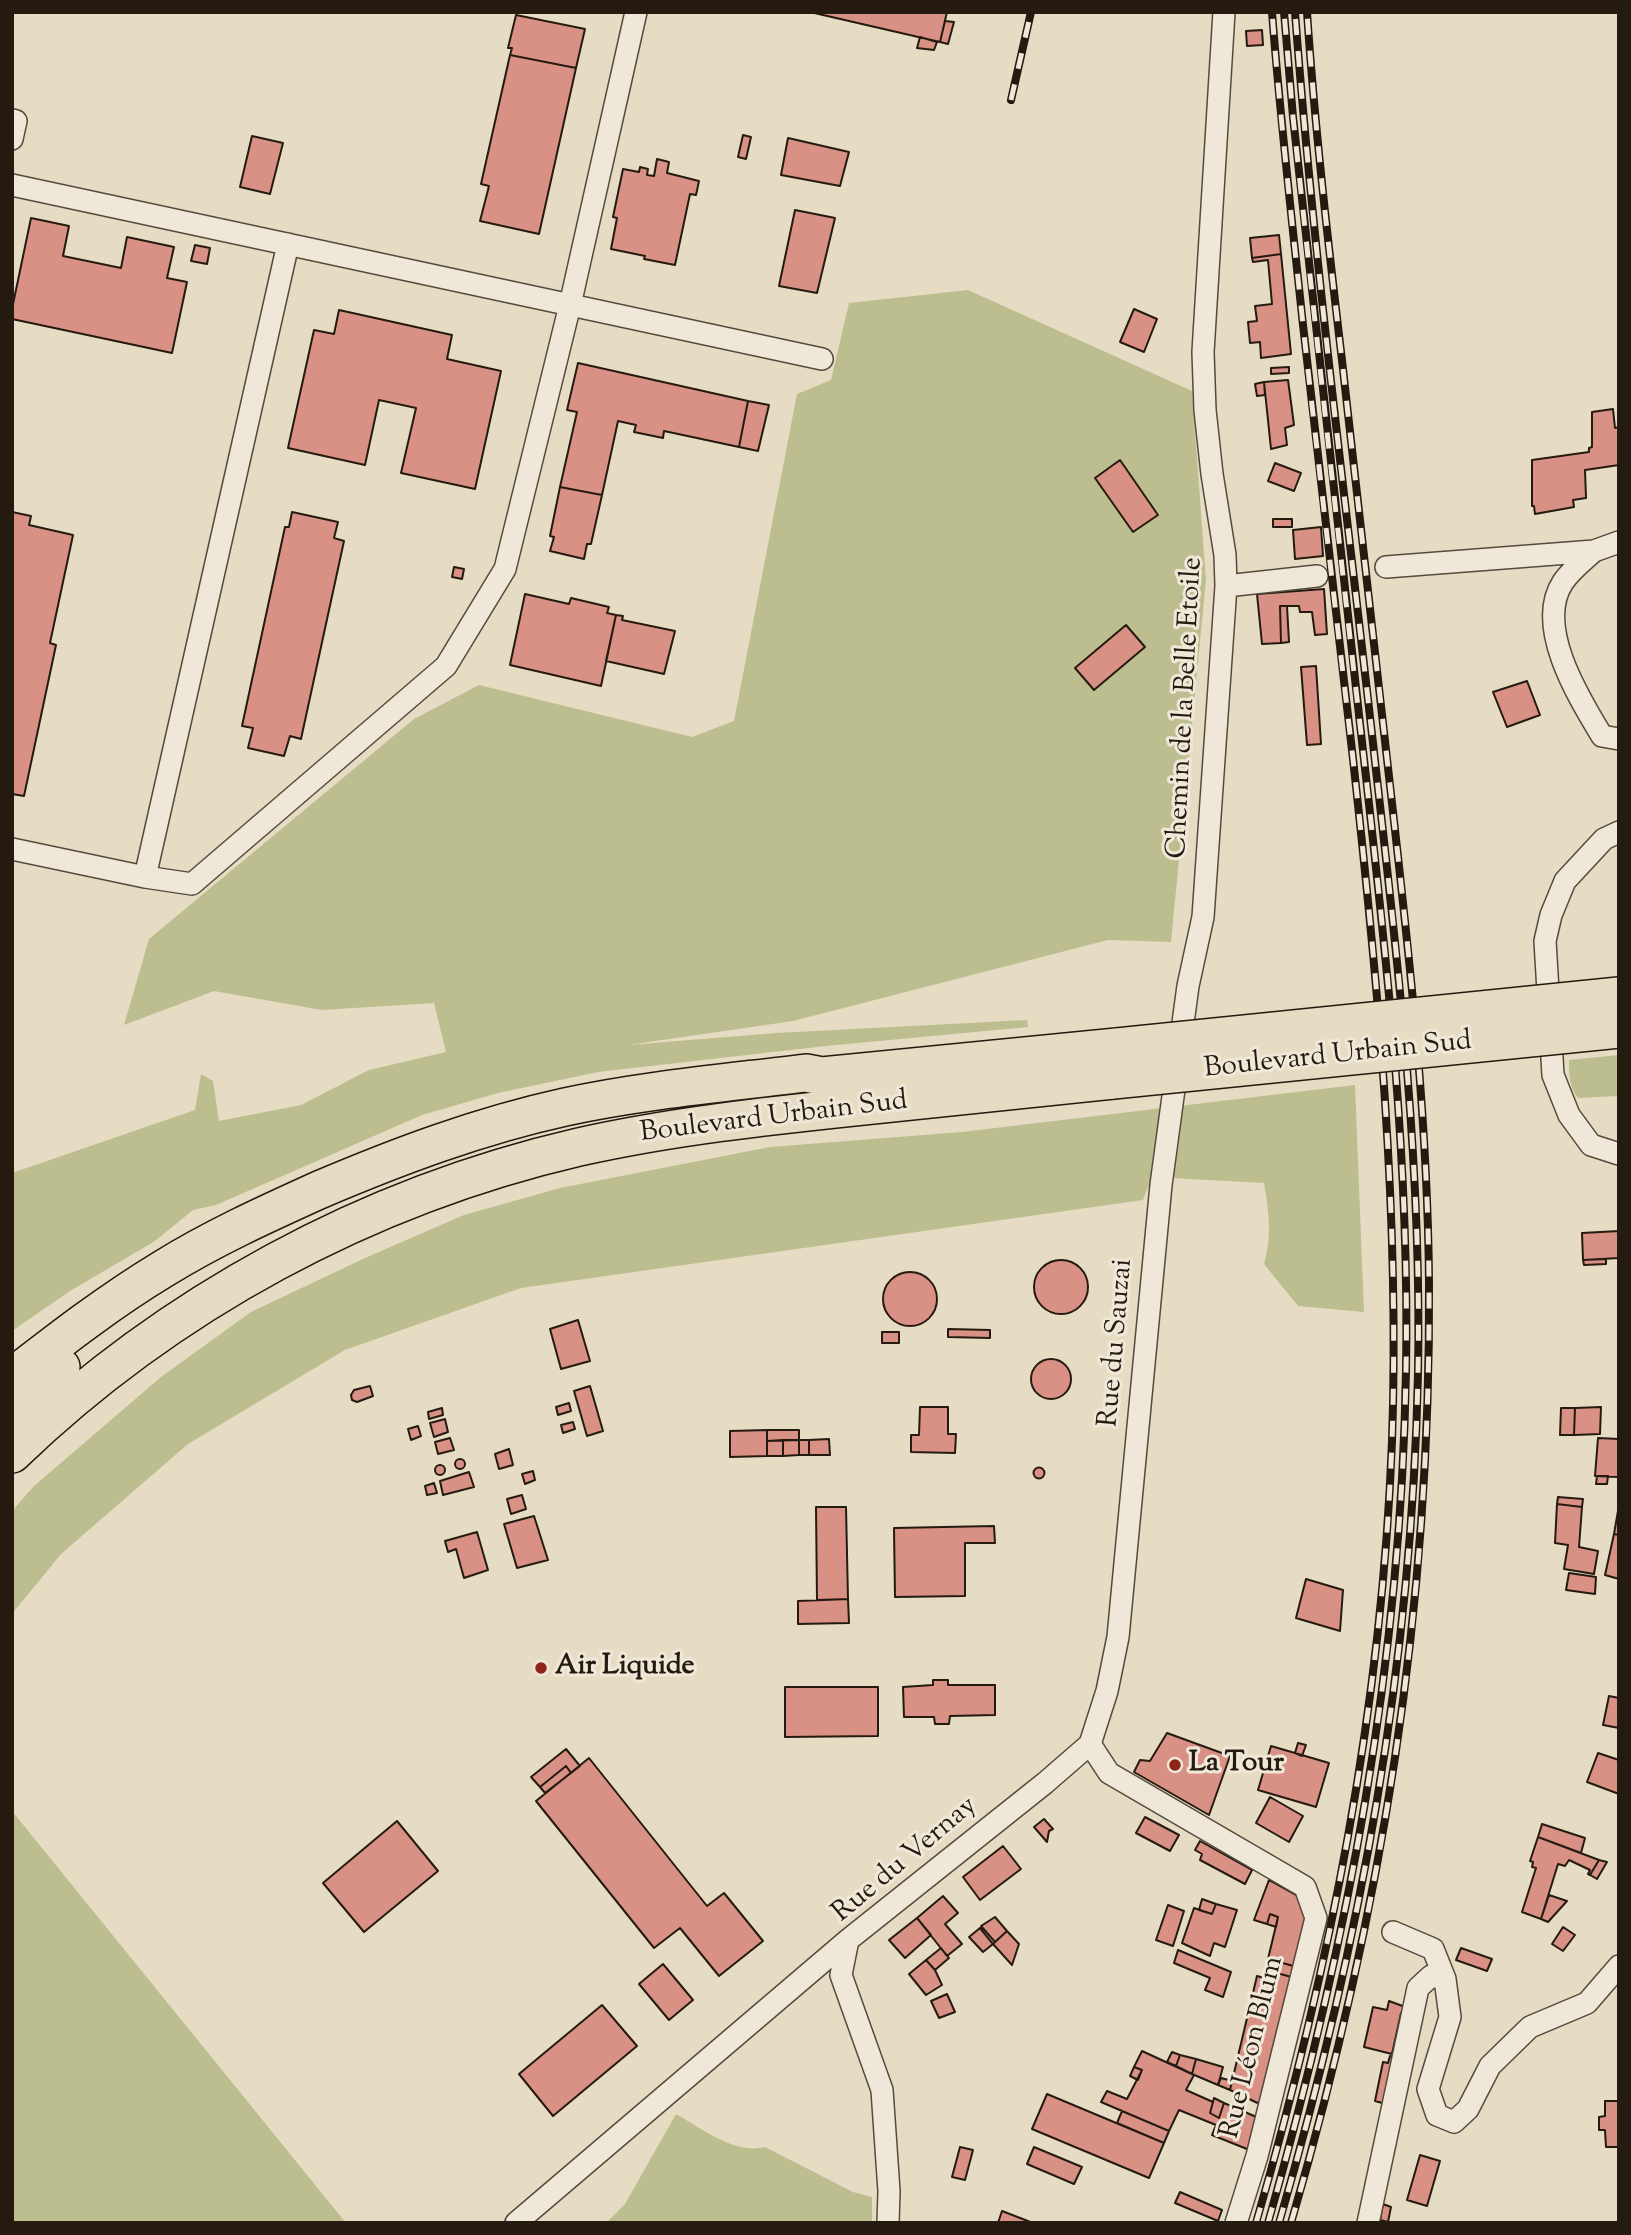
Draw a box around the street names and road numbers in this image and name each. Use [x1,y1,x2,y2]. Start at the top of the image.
street label: Chemin de la Belle Etoile [1162,556,1212,860]
street label: Boulevard Urbain Sud [1202,1026,1474,1088]
street label: Boulevard Urbain Sud [638,1086,910,1152]
street label: Rue du Sauzai [1094,1257,1142,1429]
street label: Rue du Vernay [827,1791,985,1931]
street label: Rue Léon Blum [1215,1953,1293,2143]

